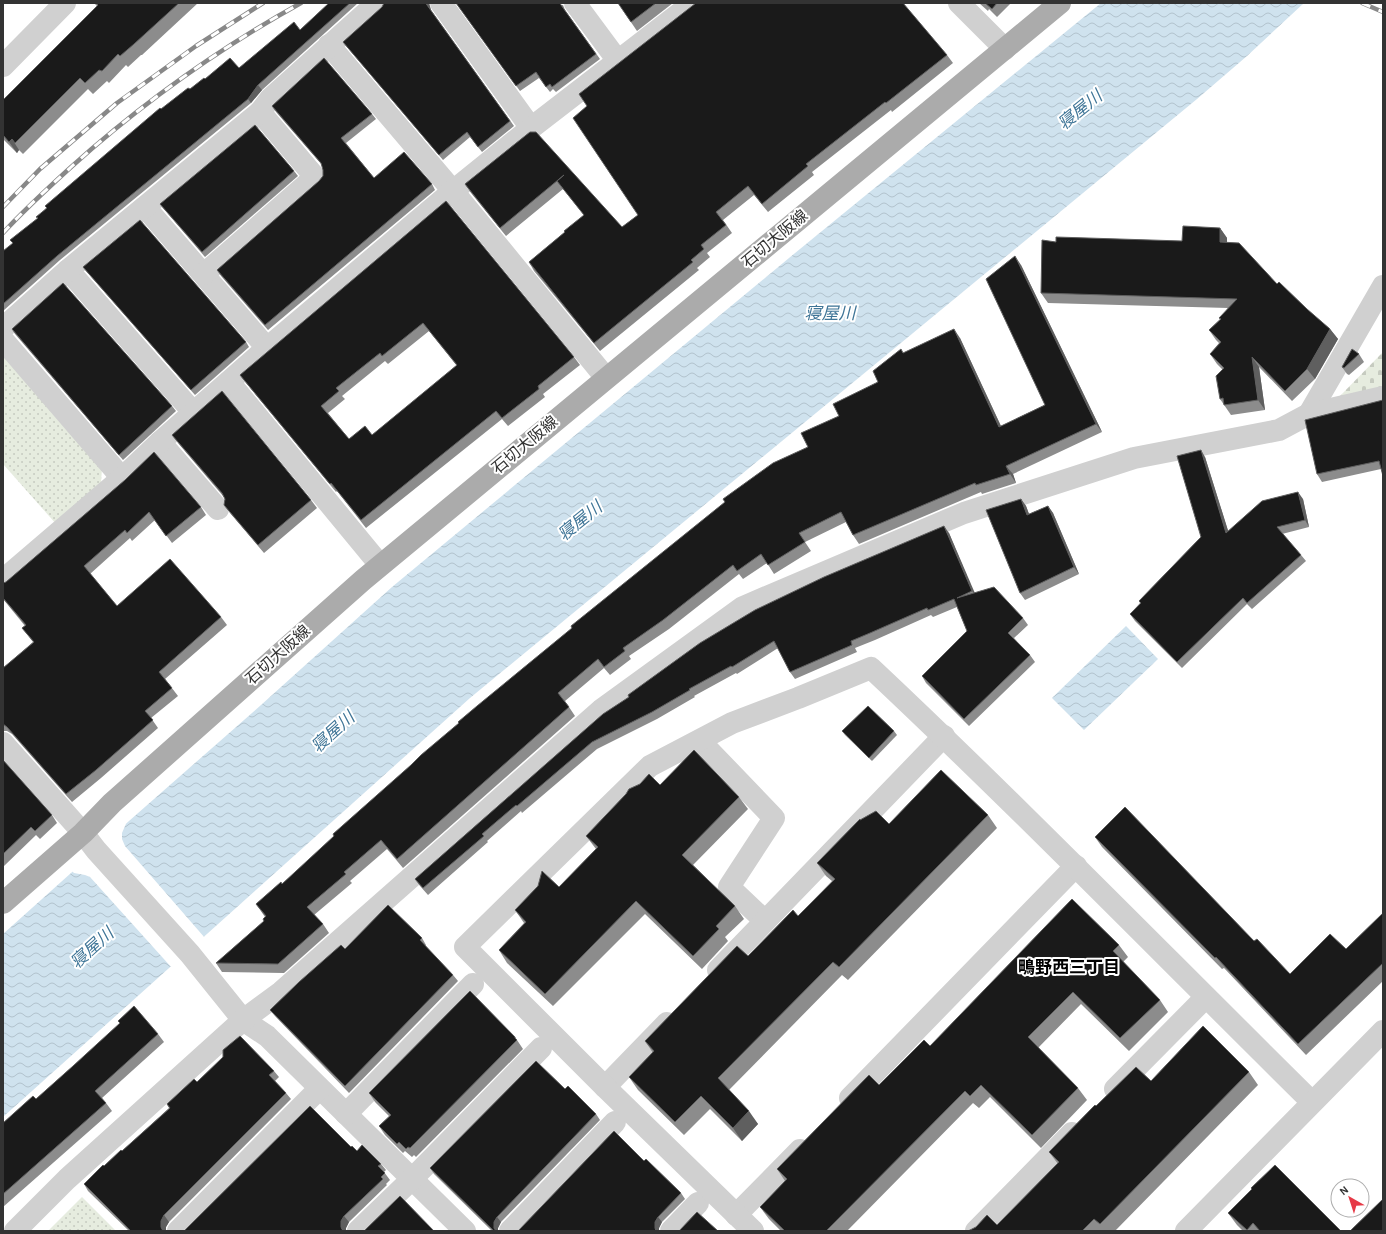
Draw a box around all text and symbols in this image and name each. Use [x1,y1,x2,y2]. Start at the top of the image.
water label: 寝屋川 [1054,85,1107,133]
street label: 石切大阪線 [739,206,811,271]
water label: 寝屋川 [805,304,857,322]
street label: 石切大阪線 [489,412,561,477]
water label: 寝屋川 [554,496,607,544]
street label: 石切大阪線 [242,622,313,688]
water label: 寝屋川 [308,707,359,755]
water label: 寝屋川 [67,923,118,971]
district label: 鴫野西三丁目 [1018,958,1120,976]
north arrow [1330,1178,1370,1218]
text: N [1338,1184,1350,1197]

